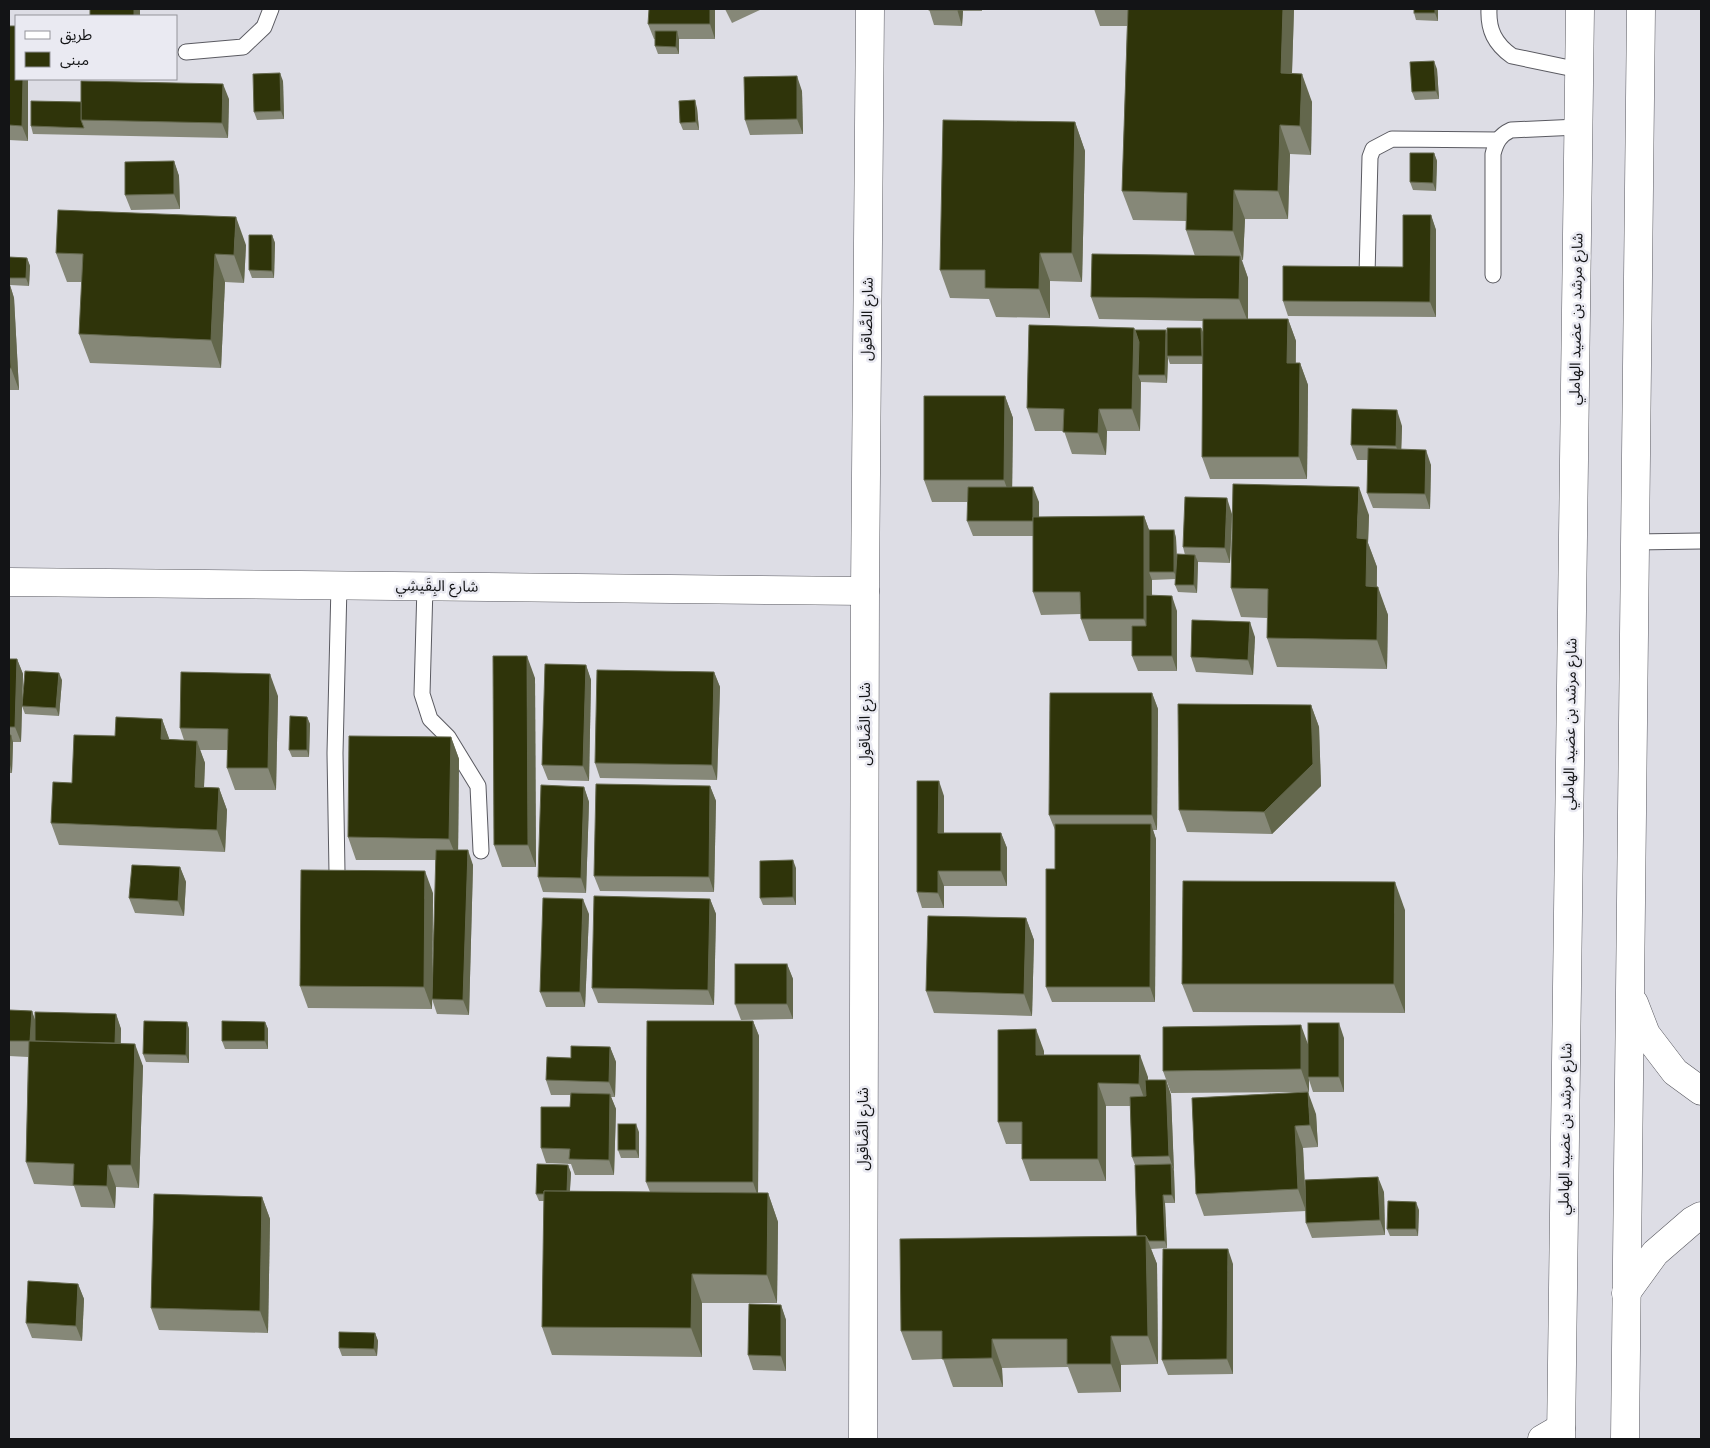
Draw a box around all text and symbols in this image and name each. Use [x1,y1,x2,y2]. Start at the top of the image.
legend [15,15,178,80]
text: طريق [60,26,92,45]
text: مبنى [60,51,89,69]
street label: شارع مرشد بن عضيد الهاملي [1565,233,1590,405]
street label: شارع الصَّاقول [857,277,880,361]
street label: شارع البِقَيشِي [395,576,479,599]
street label: شارع مرشد بن عضيد الهاملي [1559,638,1584,810]
street label: شارع الصَّاقول [856,682,877,766]
street label: شارع مرشد بن عضيد الهاملي [1554,1043,1579,1215]
street label: شارع الصَّاقول [854,1087,875,1171]

